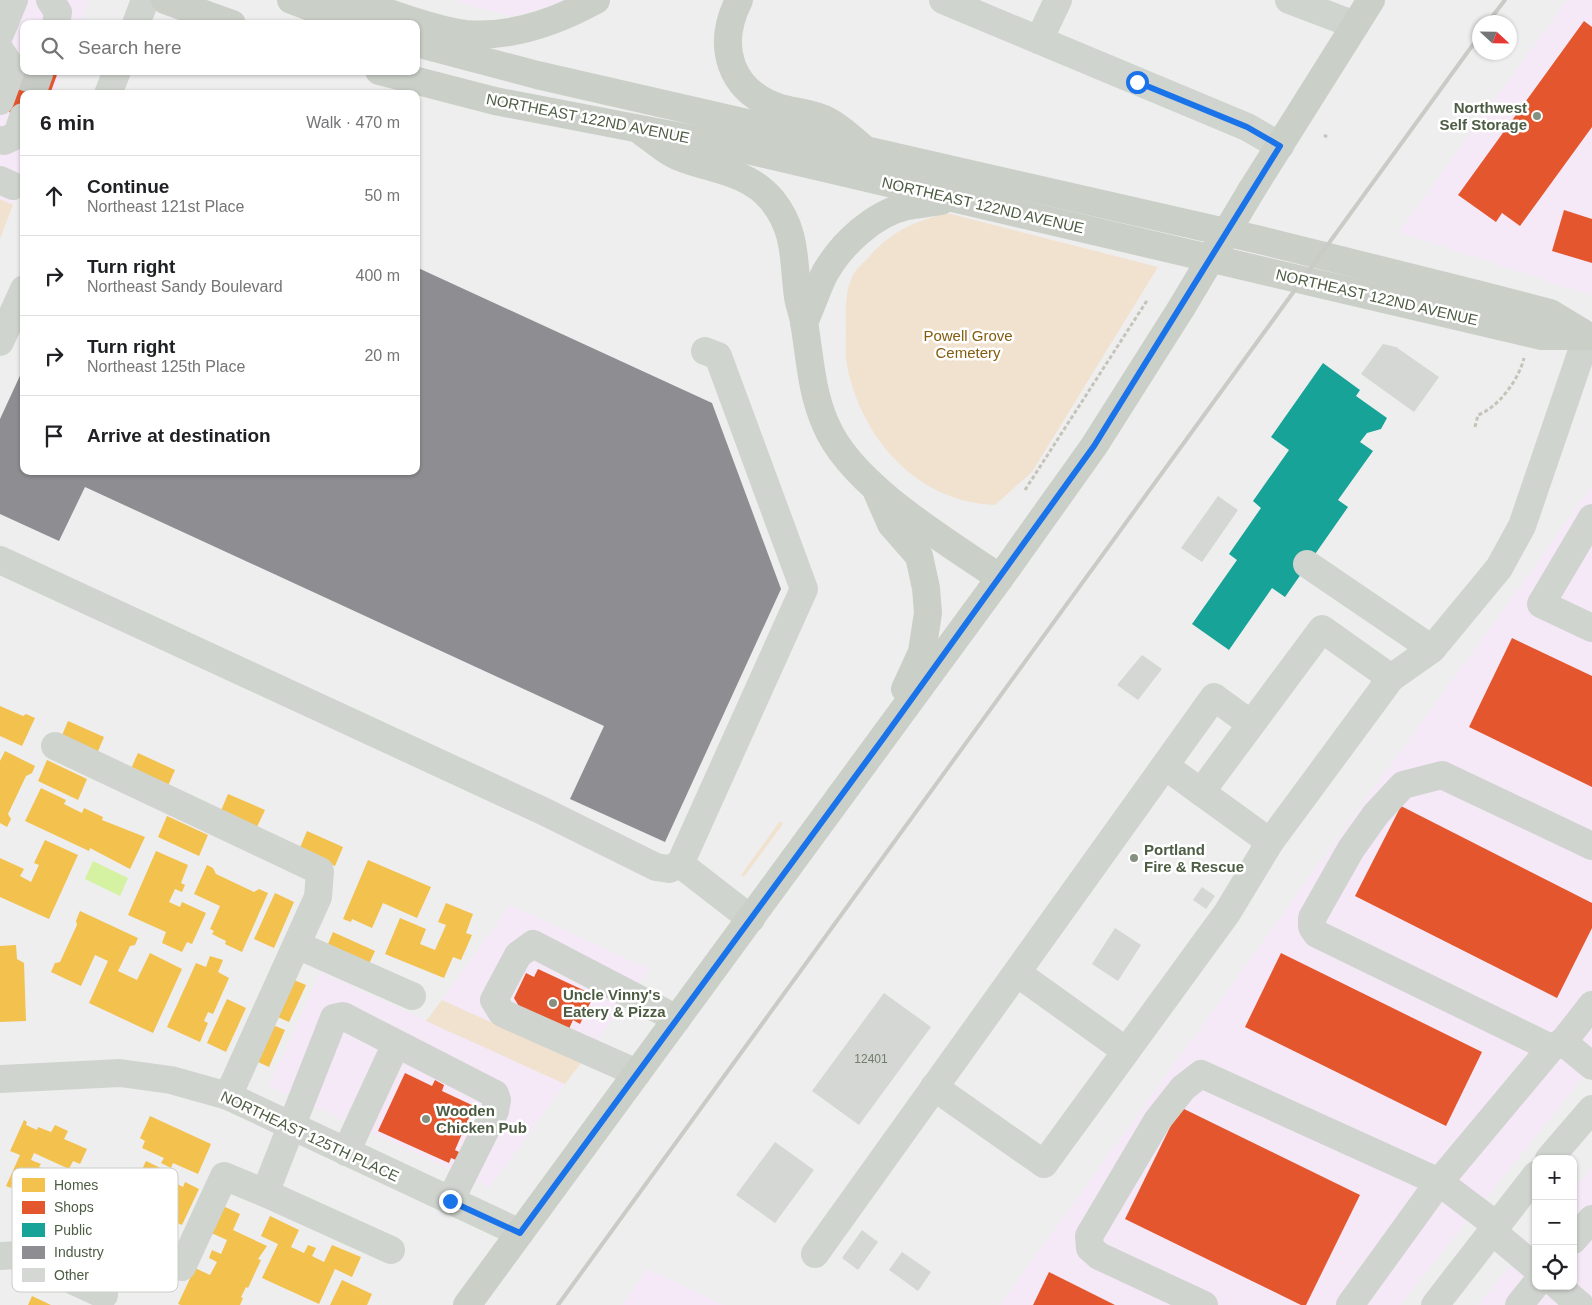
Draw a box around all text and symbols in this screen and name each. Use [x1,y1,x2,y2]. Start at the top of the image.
north arrow [1472,15,1517,60]
search box [20,20,420,75]
icon: search [38,34,66,62]
text: Search here [78,37,182,58]
route start [1126,71,1149,94]
street label: NORTHEAST 122ND AVENUE [485,90,691,146]
place label: Northwest Self Storage [1439,99,1527,133]
marker: Northwest Self Storage [1531,110,1543,122]
text: 6 min [40,111,95,134]
text: Walk · 470 m [306,114,400,131]
street label: NORTHEAST 122ND AVENUE [880,173,1086,237]
text: Continue [87,176,169,197]
icon: ahead [40,182,68,210]
text: 50 m [364,187,400,204]
text: Northeast 121st Place [87,198,244,215]
text: Turn right [87,256,175,277]
icon: right [40,262,68,290]
street label: NORTHEAST 122ND AVENUE [1274,265,1480,329]
text: 400 m [356,267,400,284]
text: Northeast Sandy Boulevard [87,278,283,295]
park label: Powell Grove Cemetery [923,327,1013,361]
text: Turn right [87,336,175,357]
icon: right [40,342,68,370]
text: 20 m [364,347,400,364]
text: Northeast 125th Place [87,358,245,375]
icon: arrive [40,422,68,450]
text: Arrive at destination [87,425,271,446]
place label: Portland Fire & Rescue [1144,841,1244,875]
marker: Portland Fire & Rescue [1128,852,1140,864]
place label: Uncle Vinny's Eatery & Pizza [563,986,666,1020]
marker: Uncle Vinny's Eatery & Pizza [547,997,559,1009]
house number: 12401 [854,1052,888,1066]
street label: NORTHEAST 125TH PLACE [218,1087,402,1185]
place label: Wooden Chicken Pub [436,1102,527,1136]
marker: Wooden Chicken Pub [420,1113,432,1125]
map controls [1532,1155,1577,1290]
button: + [1532,1155,1577,1200]
legend [12,1168,178,1292]
text: Homes [54,1177,98,1193]
route end [439,1190,462,1213]
text: Shops [54,1199,94,1215]
button: − [1532,1200,1577,1245]
text: Public [54,1222,92,1238]
text: Industry [54,1244,104,1260]
button: locate [1532,1245,1577,1290]
text: Other [54,1267,89,1283]

